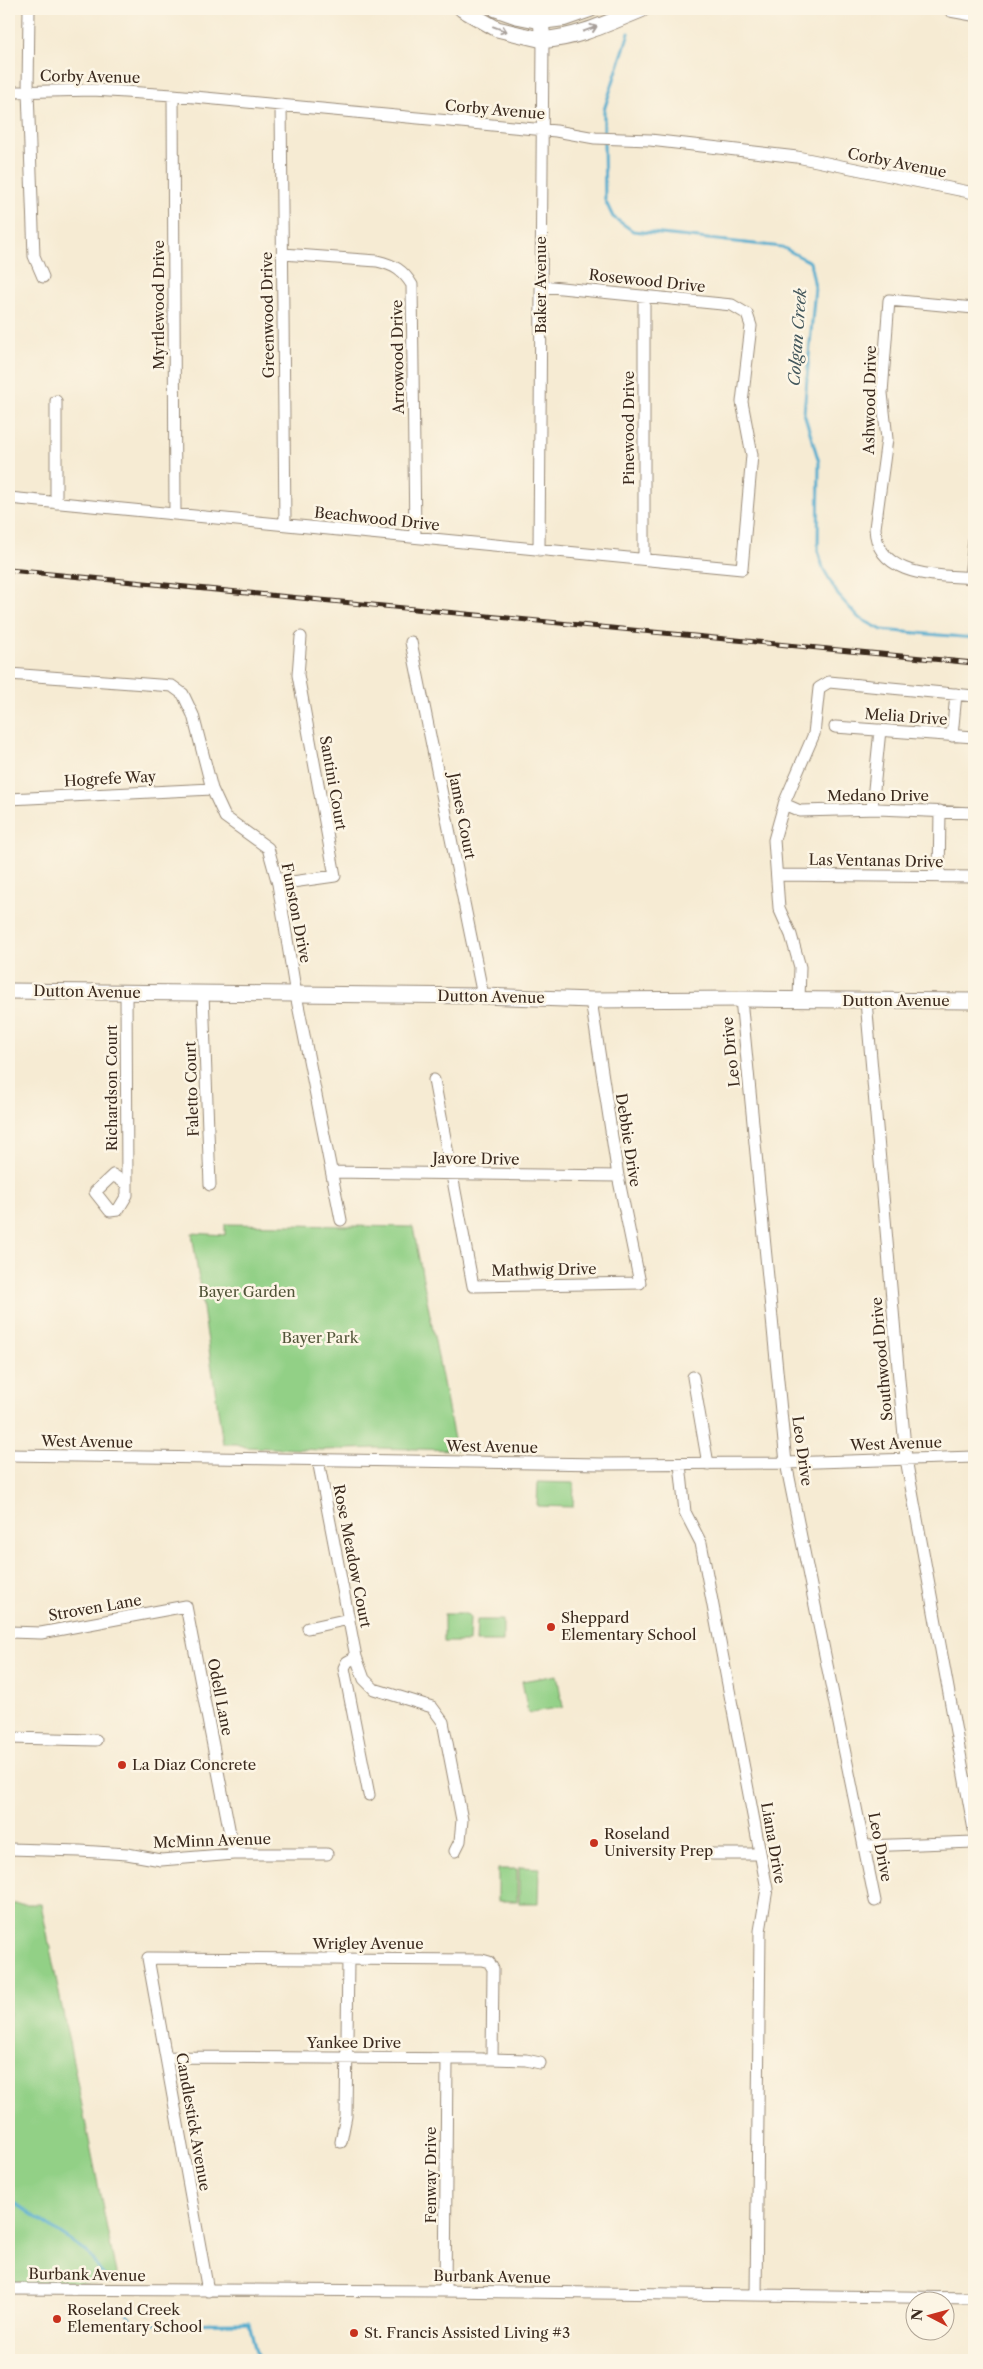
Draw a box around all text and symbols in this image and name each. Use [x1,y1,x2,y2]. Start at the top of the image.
one-way arrow [582,24,597,33]
one-way arrow [492,25,508,34]
street label: Corby Avenue [40,66,140,87]
street label: Corby Avenue [444,96,546,123]
street label: Corby Avenue [846,144,948,181]
street label: Baker Avenue [531,236,550,334]
street label: Myrtlewood Drive [149,240,168,370]
street label: Greenwood Drive [257,252,278,378]
street label: Rosewood Drive [588,265,706,296]
water label: Colgan Creek [784,287,810,386]
street label: Arrowood Drive [387,299,408,416]
street label: Ashwood Drive [859,345,880,456]
street label: Pinewood Drive [619,371,638,485]
street label: Beachwood Drive [313,502,441,535]
street label: Melia Drive [864,704,948,729]
street label: Santini Court [316,734,351,832]
street label: Hogrefe Way [63,767,157,790]
street label: James Court [444,769,480,861]
street label: Medano Drive [827,786,929,805]
street label: Las Ventanas Drive [808,850,944,871]
street label: Funston Drive [277,861,316,965]
street label: Dutton Avenue [33,981,141,1002]
street label: Dutton Avenue [437,986,545,1007]
street label: Dutton Avenue [842,991,950,1010]
street label: Leo Drive [717,1016,744,1088]
street label: Richardson Court [102,1024,121,1151]
street label: Faletto Court [180,1040,203,1137]
street label: Debbie Drive [612,1092,645,1188]
street label: Javore Drive [430,1148,520,1169]
street label: Mathwig Drive [491,1259,597,1280]
park label: Bayer Garden [198,1282,296,1301]
street label: Southwood Drive [867,1296,896,1422]
park label: Bayer Park [282,1328,360,1347]
street label: Leo Drive [788,1415,817,1487]
street label: West Avenue [40,1431,133,1452]
street label: West Avenue [849,1432,942,1455]
street label: West Avenue [445,1436,538,1457]
street label: Rose Meadow Court [329,1483,376,1630]
street label: Stroven Lane [47,1590,143,1625]
place label: Sheppard Elementary School [561,1608,697,1644]
marker: Sheppard Elementary School [545,1621,557,1633]
street label: Odell Lane [204,1657,237,1737]
place label: La Diaz Concrete [132,1755,256,1774]
marker: La Diaz Concrete [116,1759,128,1771]
street label: Liana Drive [757,1801,790,1885]
street label: Leo Drive [864,1811,897,1883]
place label: Roseland University Prep [604,1824,713,1860]
street label: McMinn Avenue [153,1829,271,1852]
marker: Roseland University Prep [588,1837,600,1849]
street label: Wrigley Avenue [311,1934,424,1953]
street label: Yankee Drive [306,2033,401,2052]
street label: Candlestick Avenue [172,2051,215,2193]
street label: Fenway Drive [421,2127,440,2223]
street label: Burbank Avenue [28,2264,146,2285]
street label: Burbank Avenue [433,2266,551,2287]
north arrow [906,2292,956,2342]
place label: Roseland Creek Elementary School [67,2300,203,2336]
text: N [907,2308,927,2322]
marker: Roseland Creek Elementary School [51,2313,63,2325]
place label: St. Francis Assisted Living #3 [364,2323,570,2342]
marker: St. Francis Assisted Living #3 [348,2327,360,2339]

